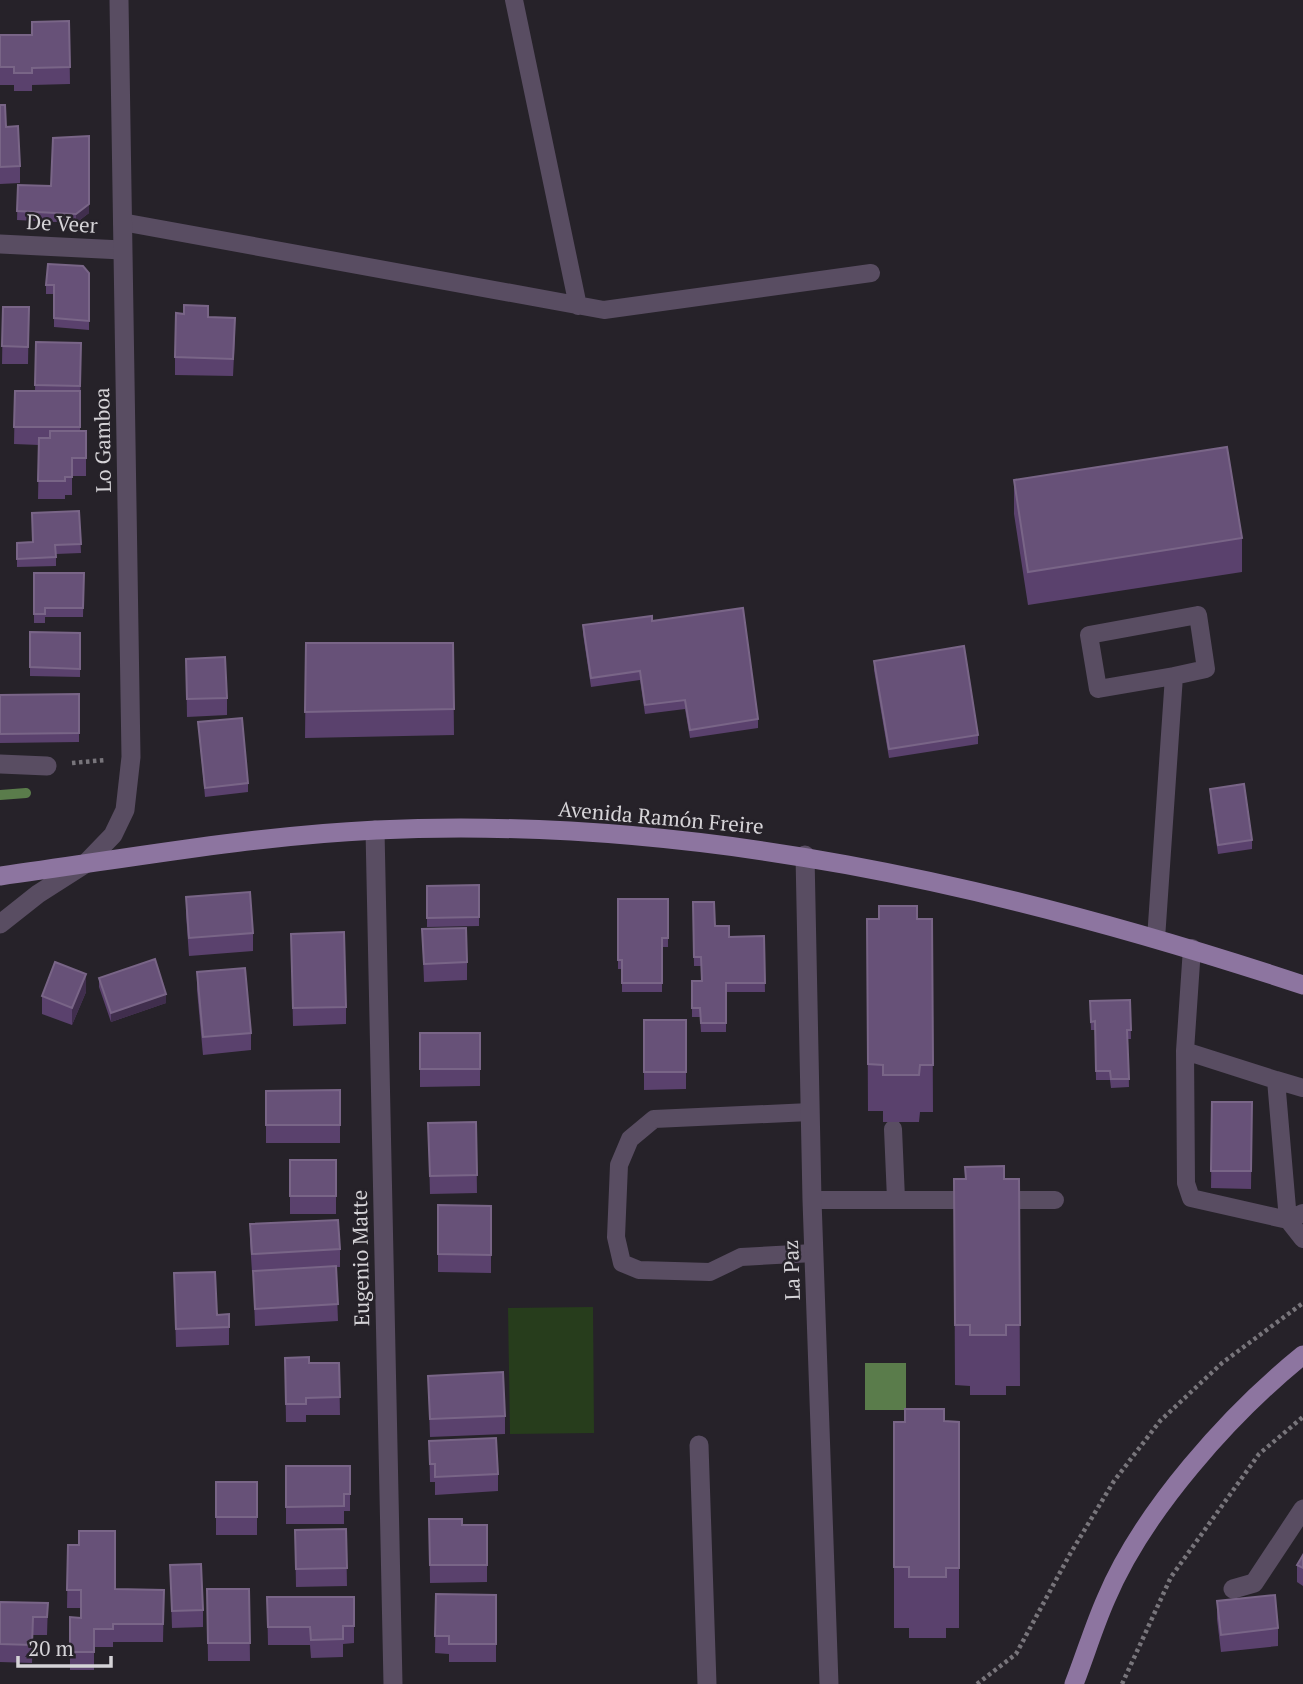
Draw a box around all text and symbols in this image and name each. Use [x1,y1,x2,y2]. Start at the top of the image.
street label: De Veer [26,207,99,239]
street label: Lo Gamboa [87,387,117,493]
street label: Avenida Ramón Freire [557,794,765,840]
street label: Eugenio Matte [345,1190,375,1326]
street label: La Paz [776,1239,806,1301]
scale bar [18,1624,110,1668]
text: 20 m [28,1634,74,1662]

